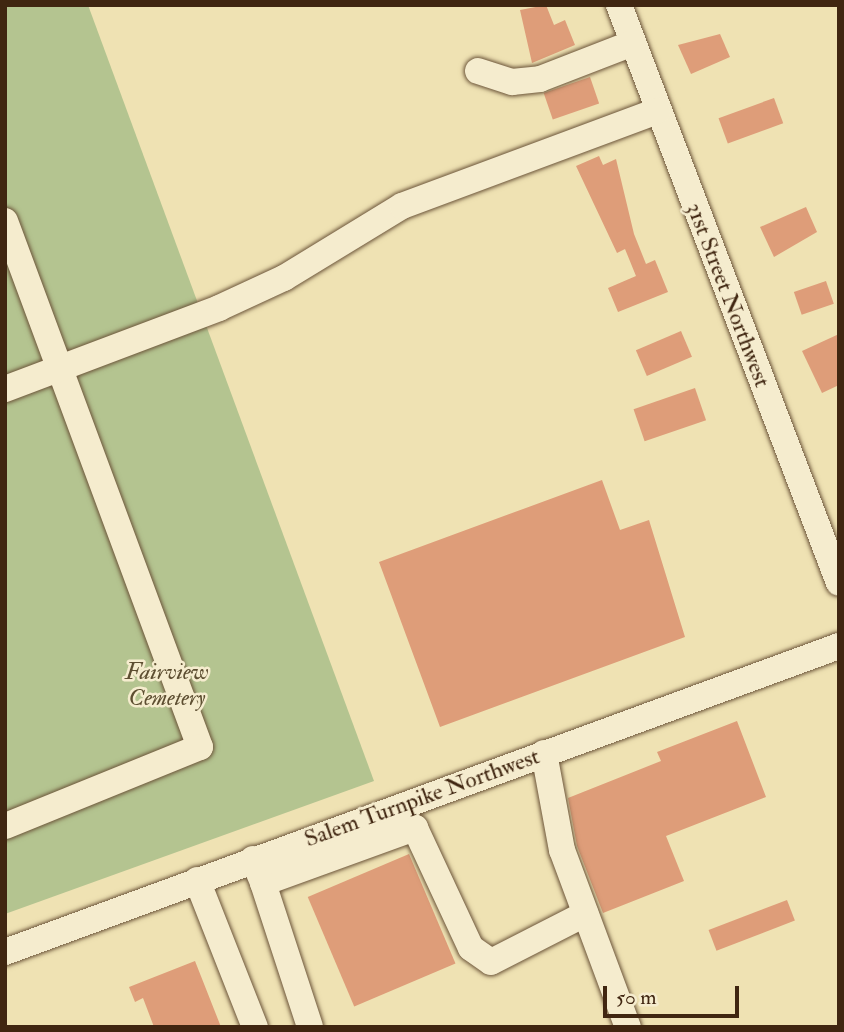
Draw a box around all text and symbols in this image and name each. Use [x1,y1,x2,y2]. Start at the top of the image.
street label: 31st Street Northwest [680,199,776,391]
park label: Fairview Cemetery [125,658,209,712]
street label: Salem Turnpike Northwest [301,743,543,853]
scale bar [606,972,742,1016]
text: 50 m [616,984,657,1011]

